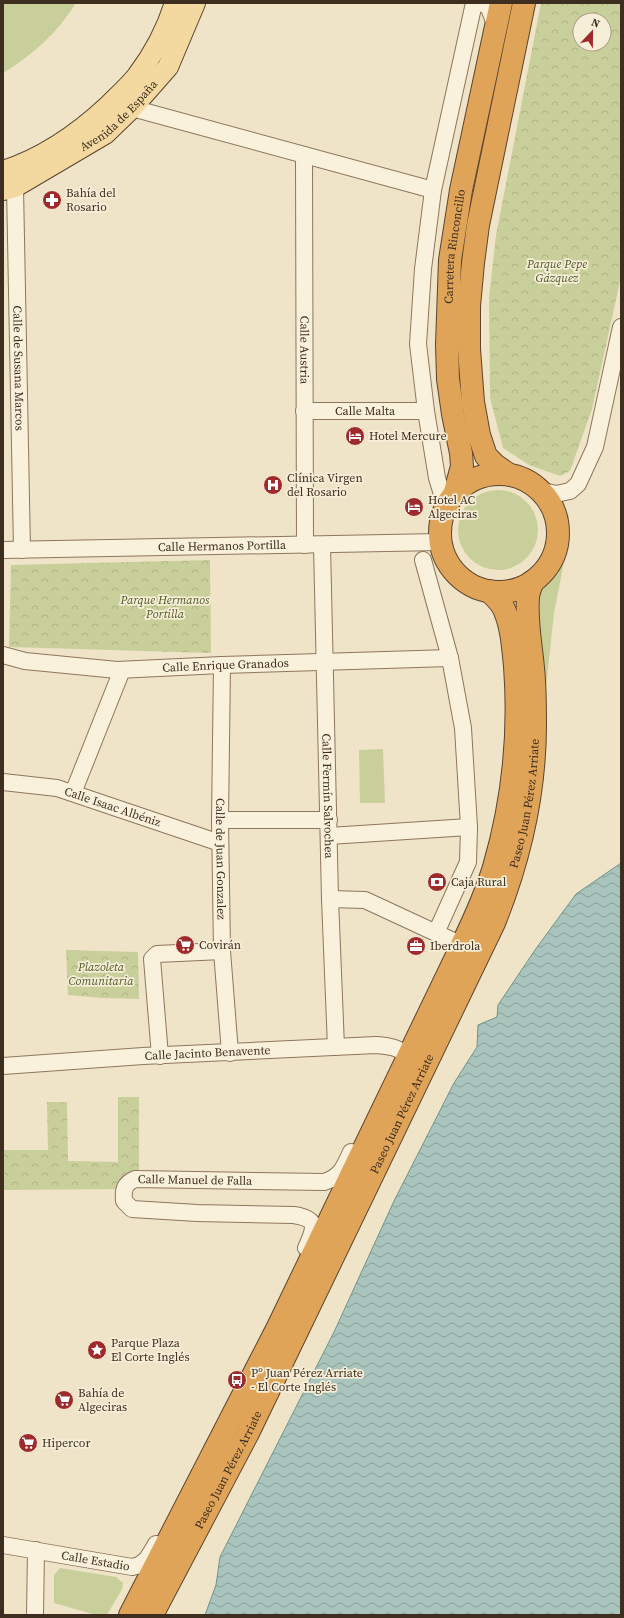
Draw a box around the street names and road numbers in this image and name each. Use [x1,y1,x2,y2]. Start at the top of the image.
street label: Avenida de España [77,76,162,155]
street label: Carretera Rinconcillo [440,188,469,304]
street label: Calle de Susana Marcos [9,305,28,431]
street label: Calle Austria [296,316,313,385]
street label: Calle Malta [335,403,396,419]
street label: Calle Hermanos Portilla [158,537,287,555]
street label: Calle Enrique Granados [162,655,289,676]
street label: Calle Fermín Salvochea [318,733,337,860]
street label: Paseo Juan Pérez Arriate [506,738,543,870]
street label: Calle Isaac Albéniz [62,783,163,831]
street label: Calle de Juan Gonzalez [212,798,230,920]
street label: Calle Jacinto Benavente [144,1042,271,1064]
street label: Paseo Juan Pérez Arriate [366,1051,438,1177]
street label: Calle Manuel de Falla [138,1171,253,1189]
street label: Paseo Juan Pérez Arriate [191,1408,266,1532]
street label: Calle Estadio [60,1547,132,1575]

